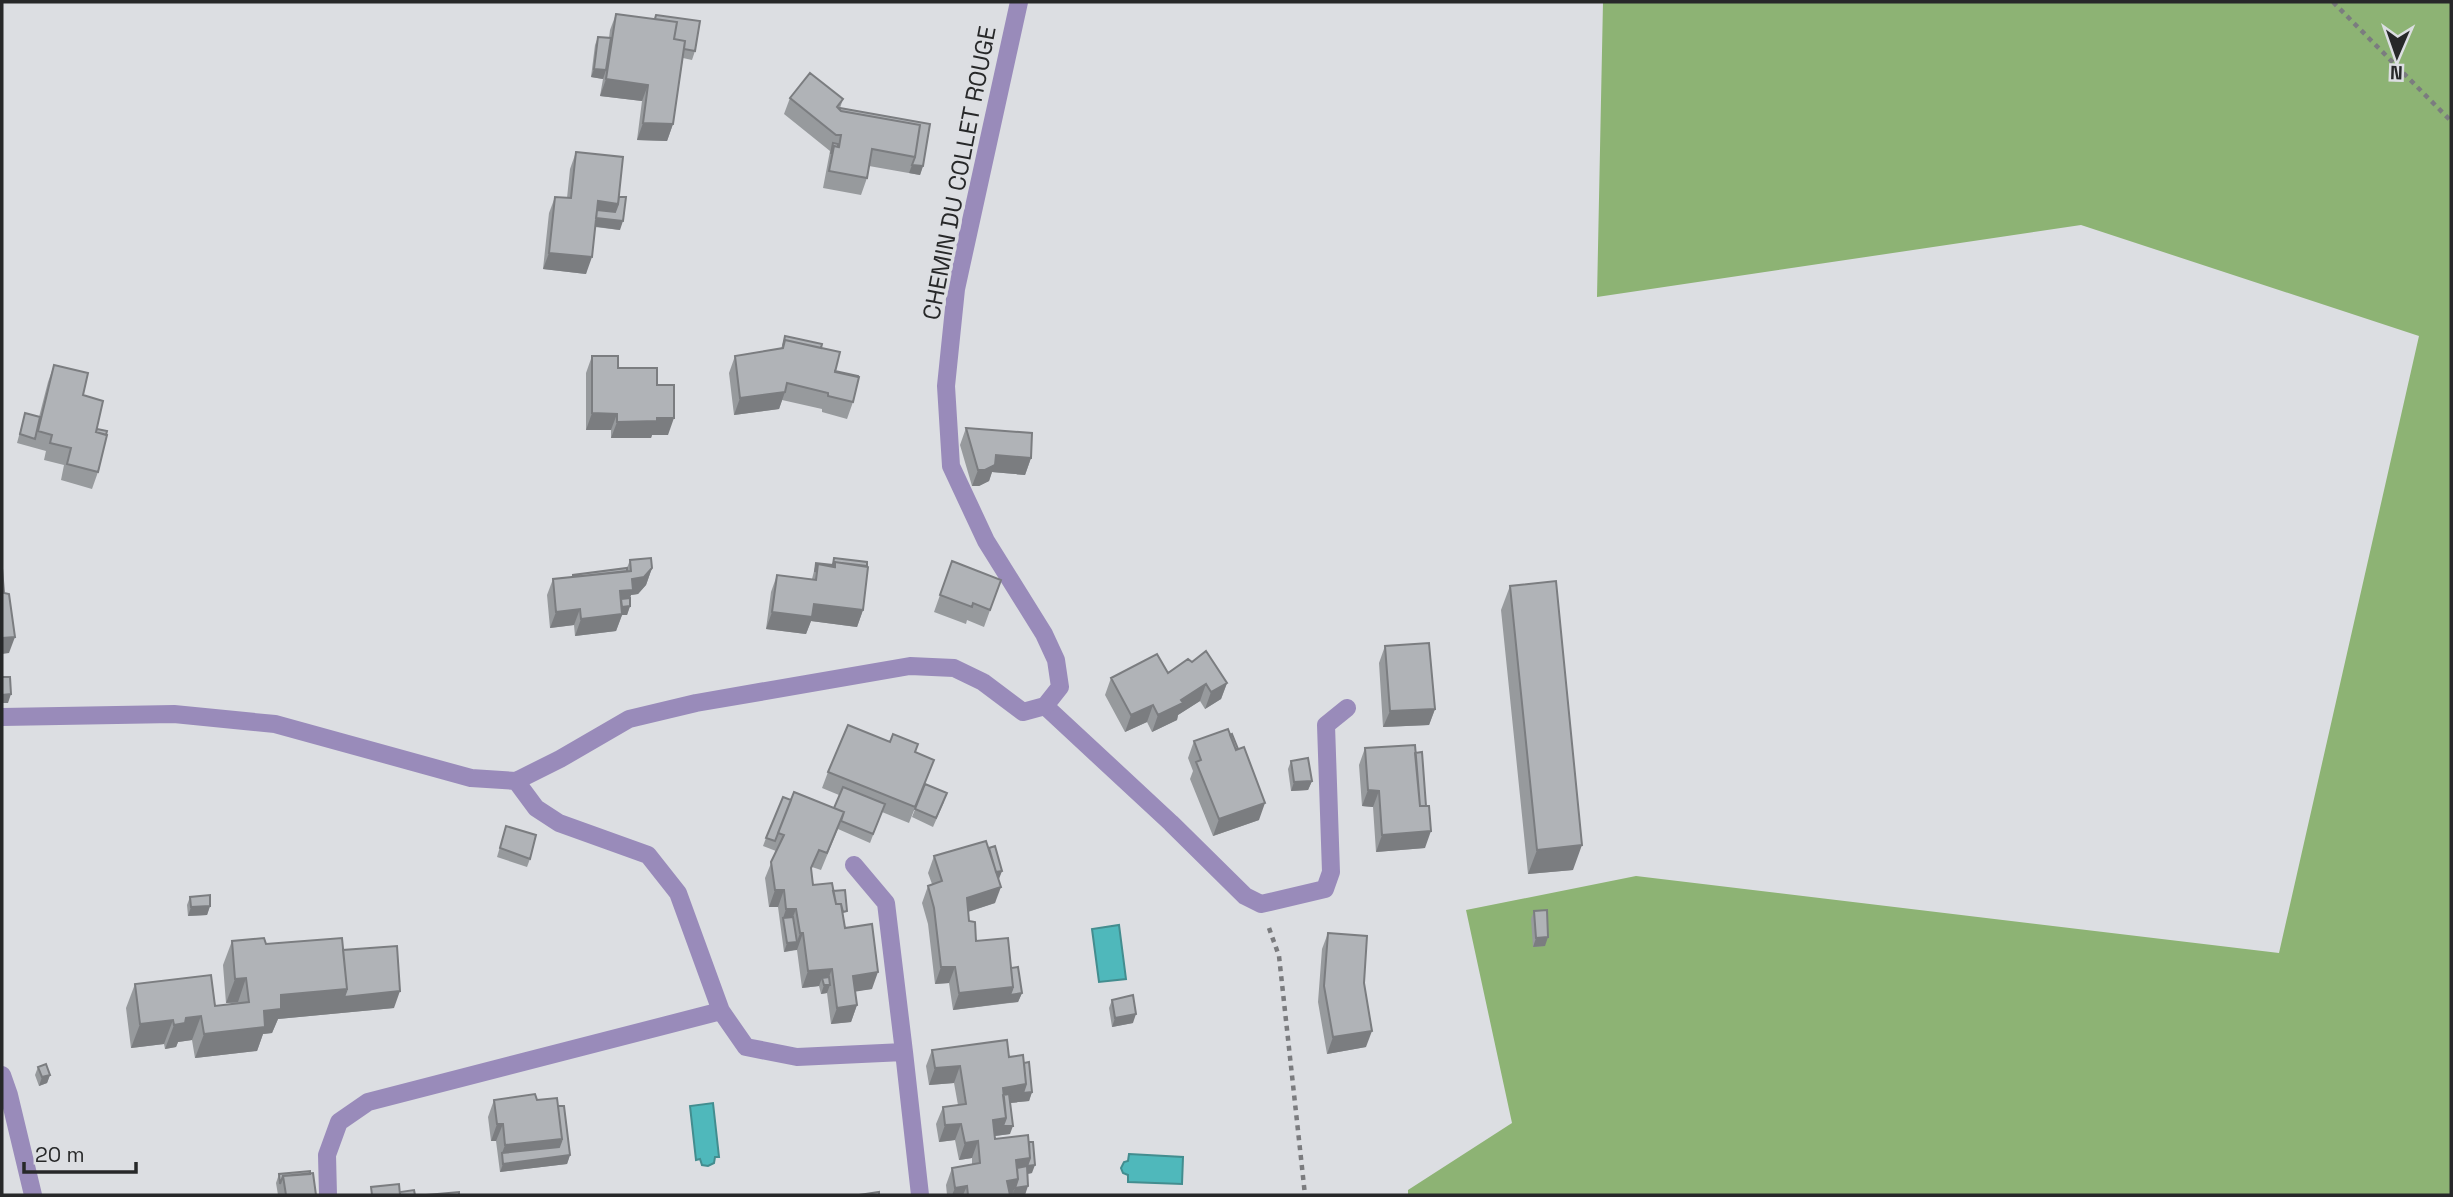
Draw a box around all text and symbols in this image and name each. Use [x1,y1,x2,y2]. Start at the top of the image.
north arrow [2362,21,2432,91]
street label: CHEMIN DU COLLET ROUGE [915,23,1003,323]
text: N [2390,60,2403,85]
scale bar [24,1130,136,1174]
text: 20 m [35,1141,85,1168]

